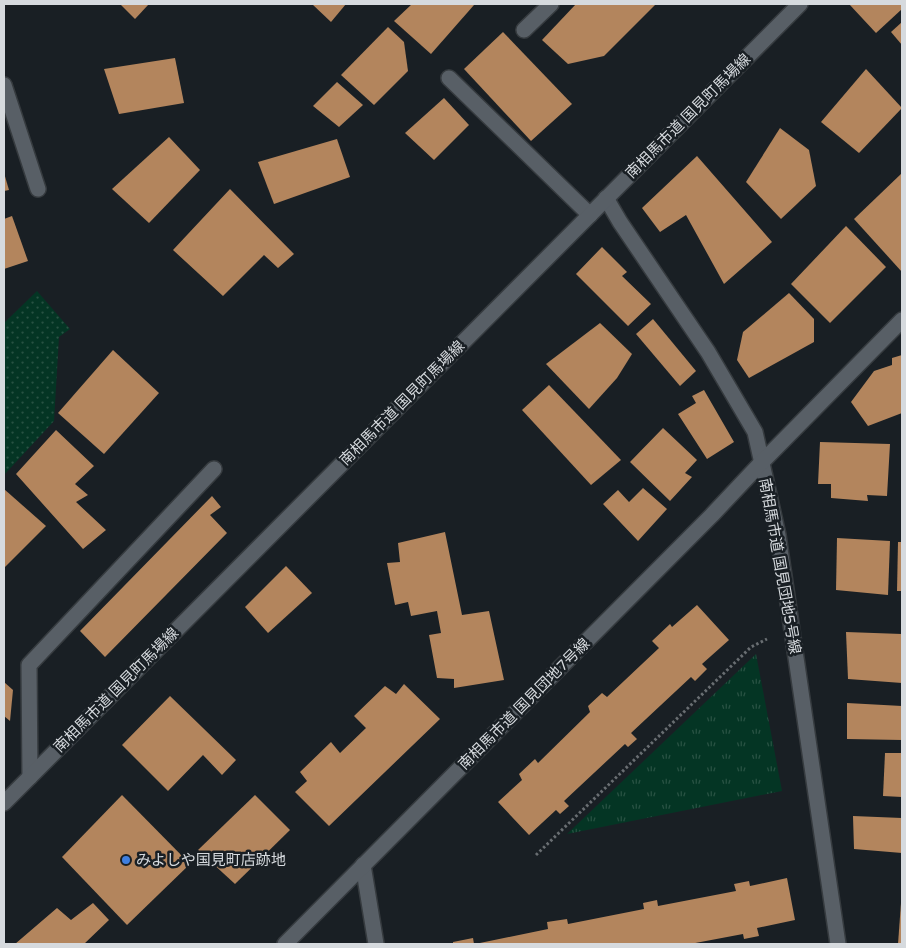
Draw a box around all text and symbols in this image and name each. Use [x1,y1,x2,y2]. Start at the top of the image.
street label: 南相馬市道 国見町馬場線 [622,50,754,182]
street label: 南相馬市道 国見町馬場線 [336,337,468,469]
street label: 南相馬市道 国見団地5号線 [756,477,804,655]
street label: 南相馬市道 国見町馬場線 [50,624,182,756]
street label: 南相馬市道 国見団地7号線 [455,635,593,773]
place label: みよしや国見町店跡地 [136,851,286,869]
marker: みよしや国見町店跡地 [120,854,132,866]

